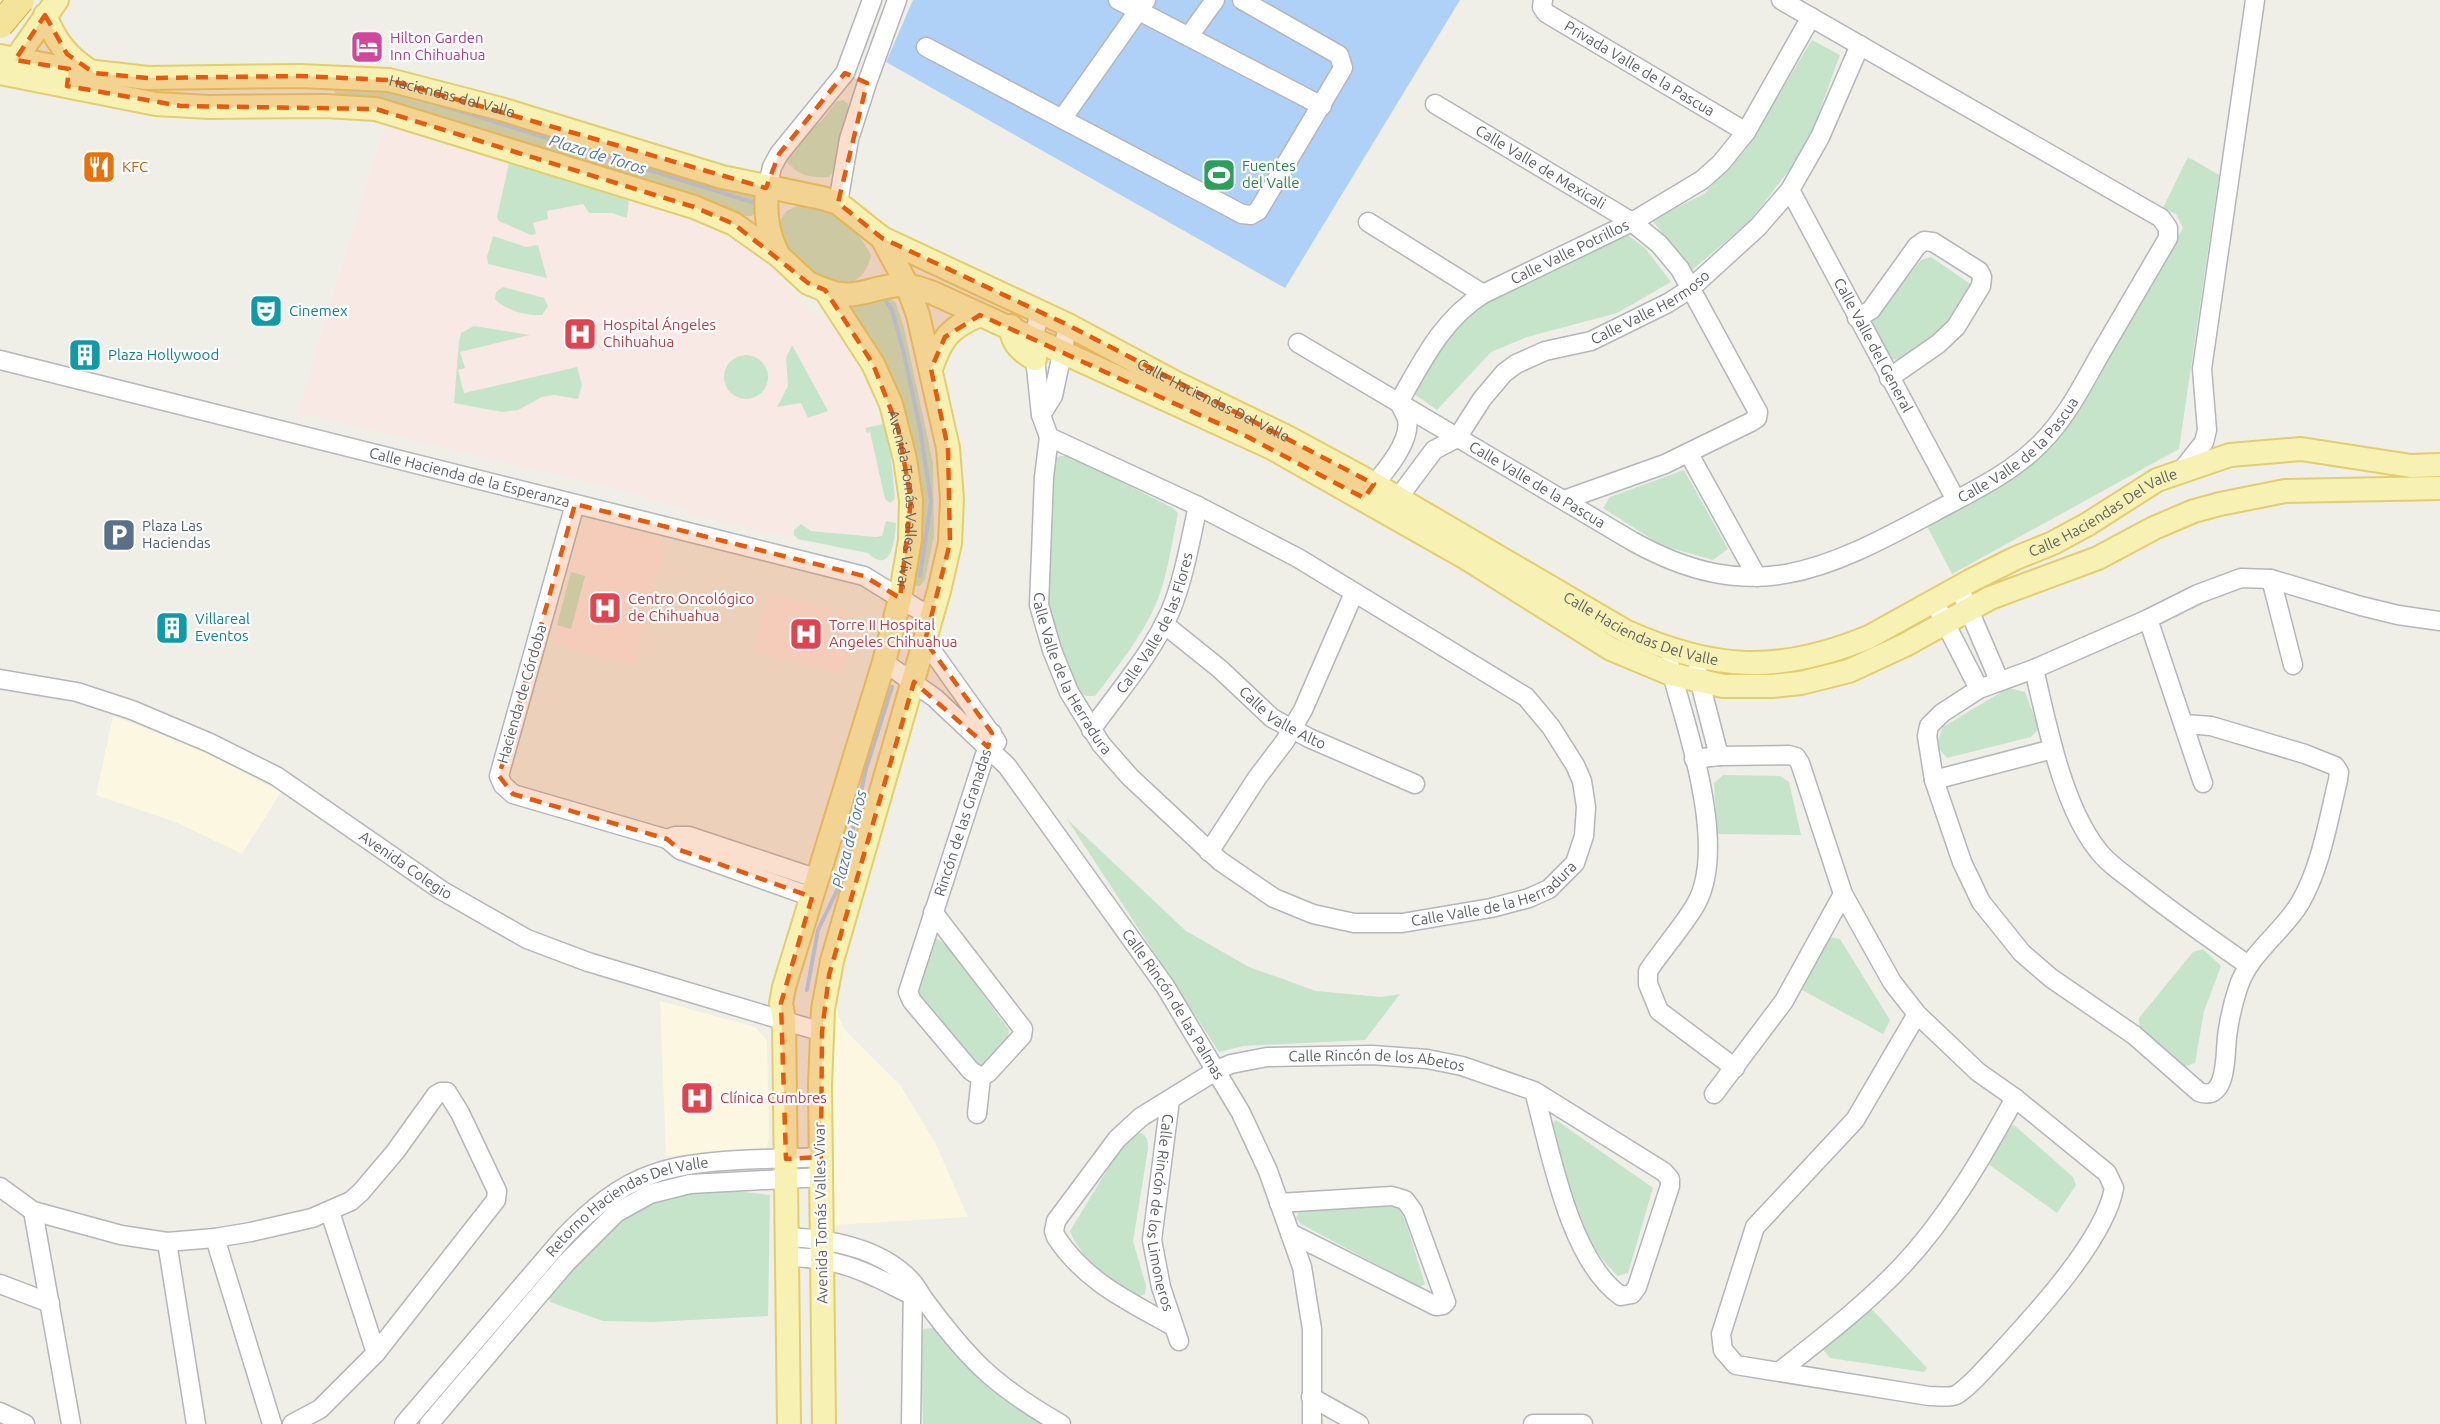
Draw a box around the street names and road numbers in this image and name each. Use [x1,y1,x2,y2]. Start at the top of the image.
street label: Privada Valle de la Pascua [1561,17,1718,119]
street label: Haciendas del Valle [387,71,517,121]
street label: Calle Valle de Mexicali [1473,121,1609,212]
street label: Calle Valle Potrillos [1508,216,1631,287]
street label: Calle Valle Hermoso [1588,266,1713,348]
street label: Calle Valle del General [1831,275,1916,415]
street label: Calle Haciendas Del Valle [1134,355,1293,445]
street label: Calle Valle de la Pascua [1955,394,2081,506]
street label: Avenida Tomás Valles Vivar [885,408,920,591]
street label: Calle Valle de la Pascua [1466,437,1608,531]
street label: Calle Hacienda de la Esperanza [368,444,572,510]
street label: Calle Haciendas Del Valle [2026,465,2179,560]
street label: Calle Valle de las Flores [1112,551,1196,696]
street label: Calle Haciendas Del Valle [1560,588,1720,668]
street label: Calle Valle de la Herradura [1030,592,1115,758]
street label: Hacienda de Córdoba [494,622,549,765]
street label: Calle Valle Alto [1236,683,1329,752]
street label: Rincón de las Granadas [931,747,994,899]
street label: Avenida Colegio [356,827,455,903]
street label: Calle Valle de la Herradura [1410,858,1580,929]
street label: Calle Rincón de las Palmas [1119,925,1228,1082]
street label: Calle Rincón de los Abetos [1288,1046,1466,1074]
street label: Calle Rincón de los Limoneros [1144,1113,1177,1313]
street label: Avenida Tomás Valles Vivar [810,1122,831,1304]
street label: Retorno Haciendas Del Valle [542,1153,709,1260]

